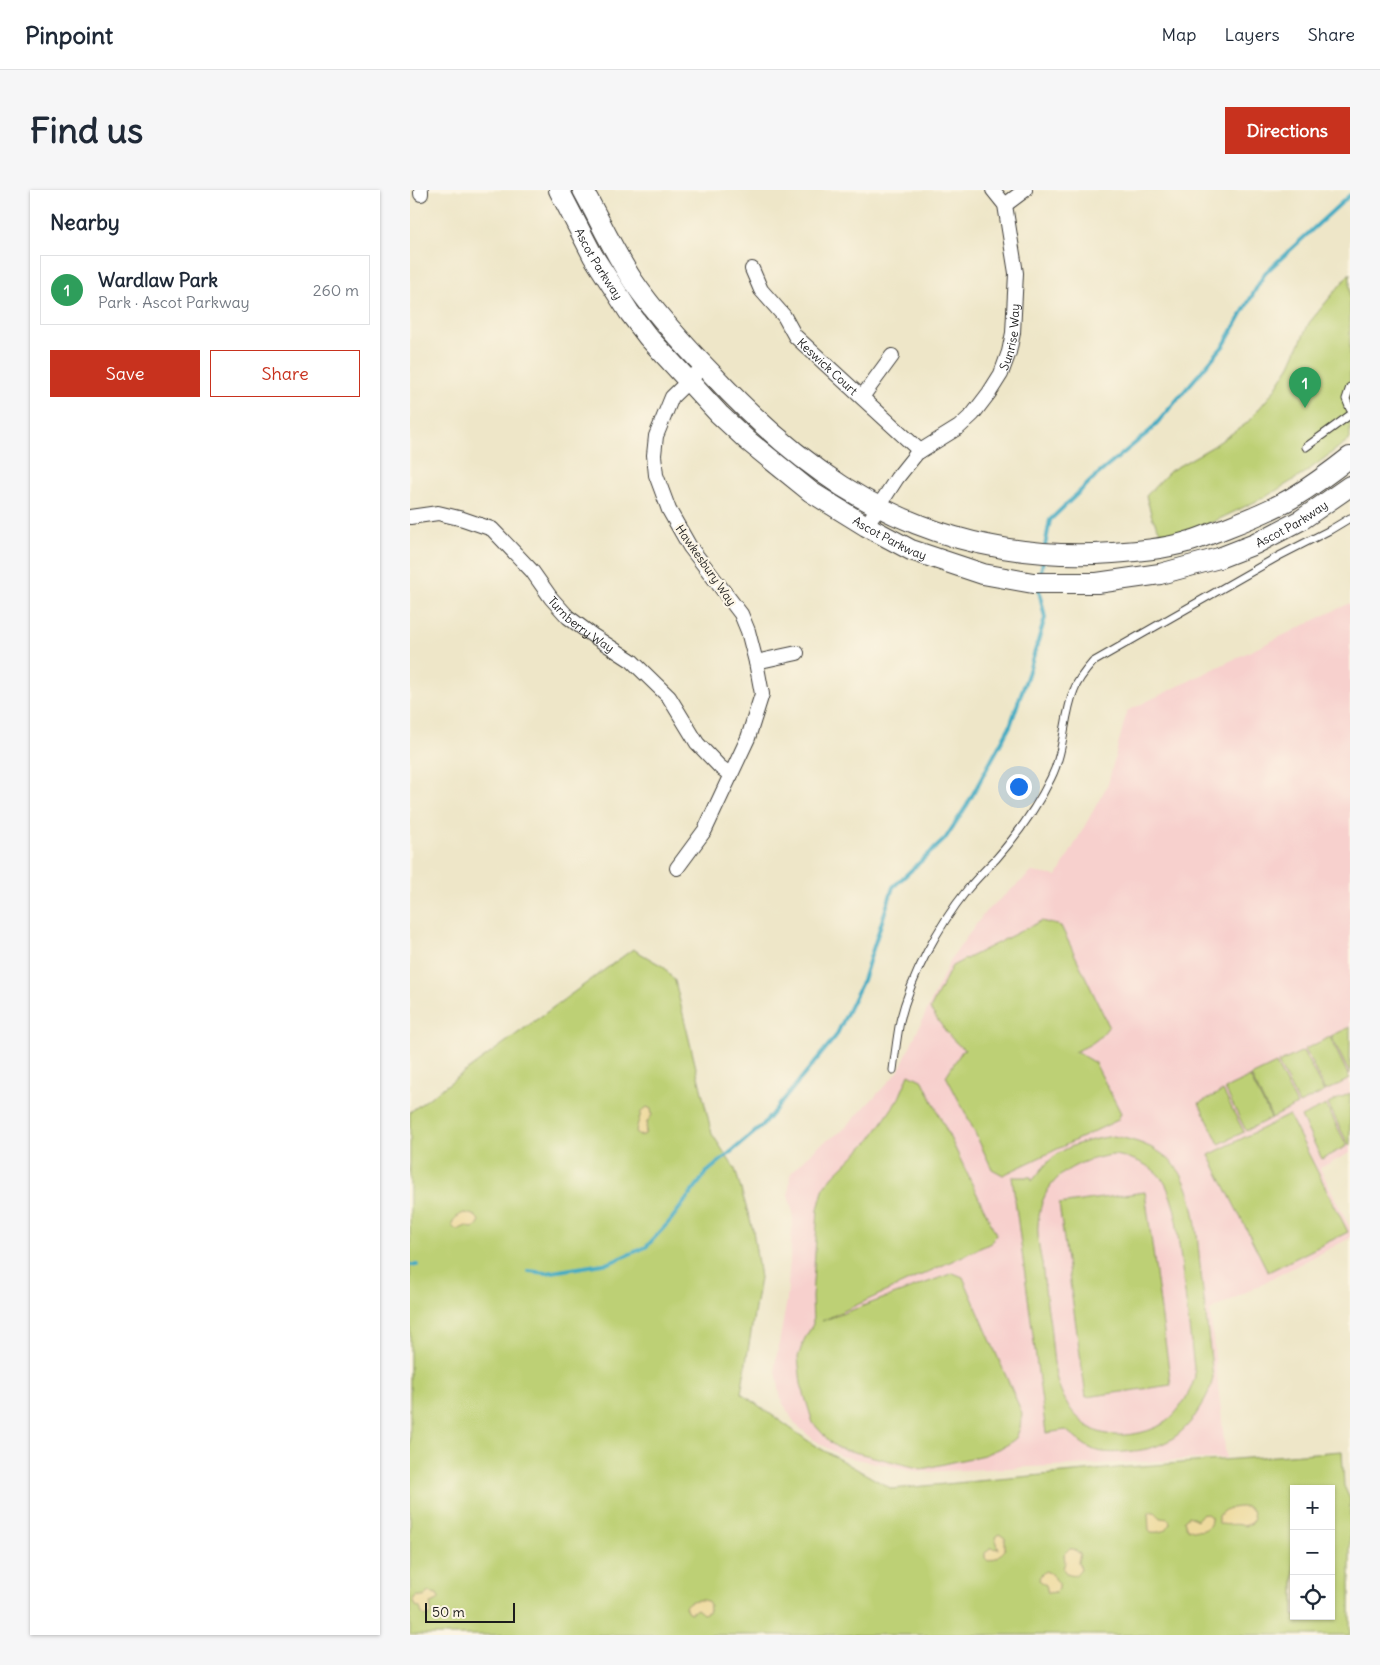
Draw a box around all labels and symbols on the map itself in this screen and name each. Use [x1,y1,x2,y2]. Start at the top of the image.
street label: Ascot Parkway [572,225,626,302]
street label: Sunrise Way [996,303,1022,372]
street label: Keswick Court [794,335,861,398]
pin: 1 [1289,367,1321,408]
street label: Ascot Parkway [1253,497,1330,550]
street label: Ascot Parkway [850,512,929,562]
street label: Hawkesbury Way [673,522,739,608]
street label: Turnberry Way [545,593,617,655]
your location [1006,774,1032,800]
scale bar [425,1600,515,1623]

